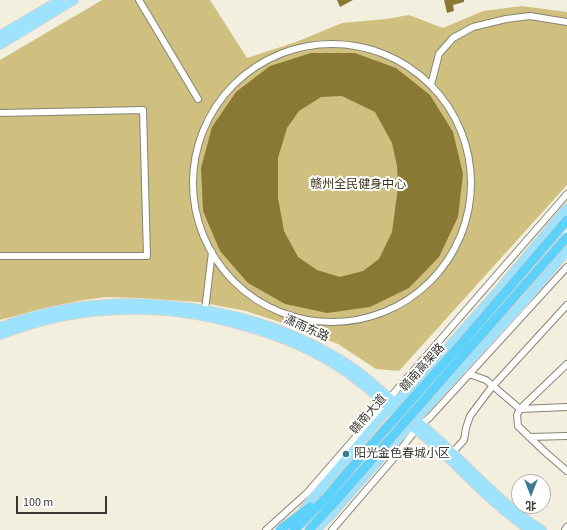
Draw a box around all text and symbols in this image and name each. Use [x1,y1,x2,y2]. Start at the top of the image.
park label: 赣州全民健身中心 [310,178,406,192]
street label: 潇雨东路 [281,313,331,345]
street label: 赣南高架路 [398,341,448,395]
street label: 赣南大道 [348,392,390,438]
place label: 阳光金色春城小区 [354,447,450,461]
marker: 阳光金色春城小区 [341,449,351,459]
north arrow [511,474,551,514]
scale bar [18,488,109,514]
text: 100 m [23,494,53,511]
text: 北 [526,498,537,513]

